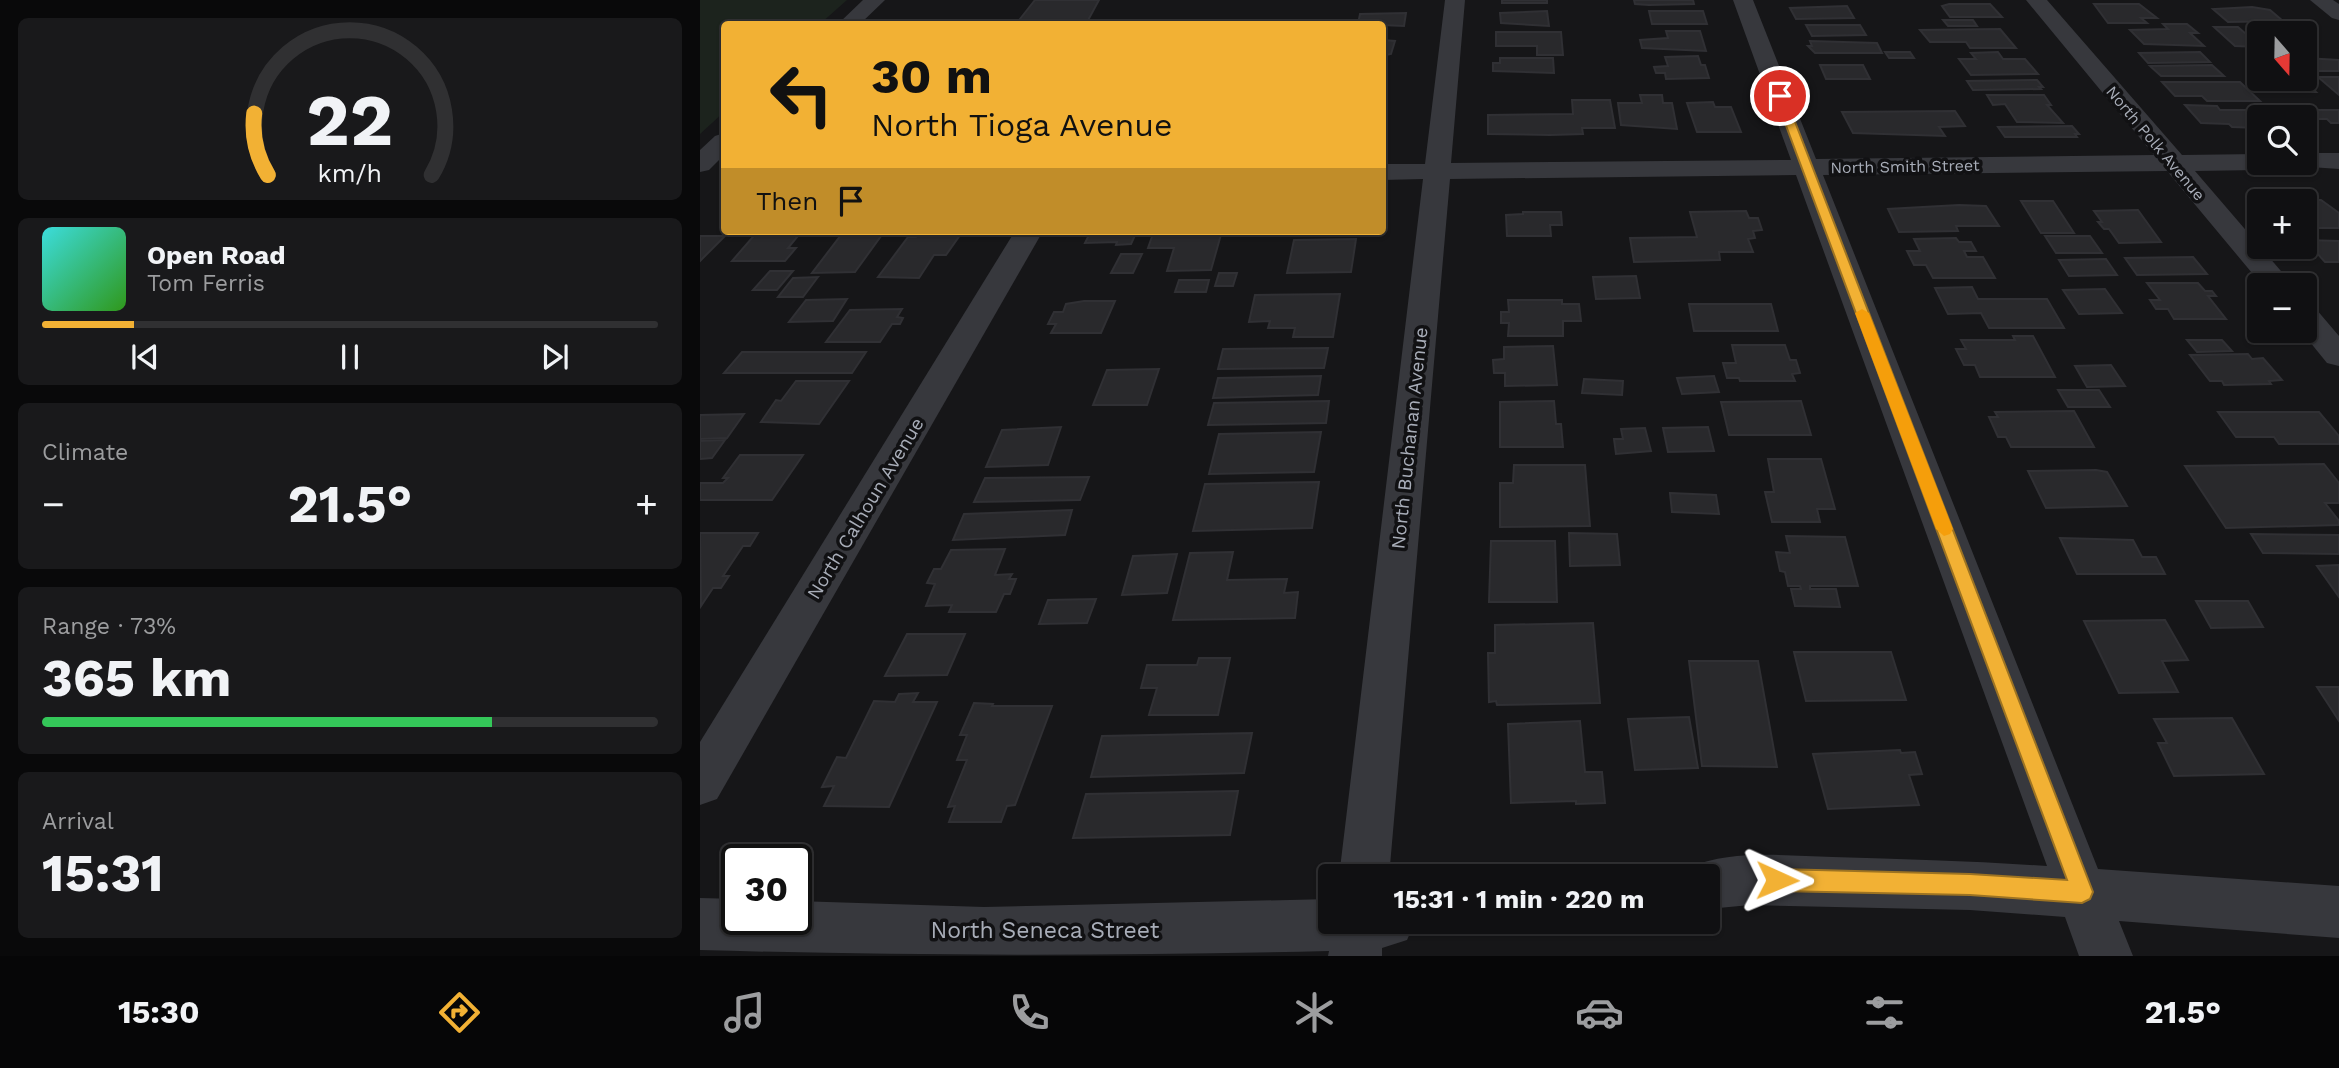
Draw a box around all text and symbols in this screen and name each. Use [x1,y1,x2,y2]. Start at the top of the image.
north arrow [2247,21,2317,91]
map controls [2247,21,2317,343]
text: 30 m [871,47,992,105]
icon: left [756,49,847,140]
pin [1750,66,1810,126]
text: 22 [307,77,393,163]
icon: arrive [1761,77,1799,115]
street label: North Polk Avenue [2102,82,2209,204]
button: search [2247,105,2317,175]
text: North Tioga Avenue [871,106,1173,144]
street label: North Smith Street [1830,156,1980,177]
text: km/h [318,159,382,188]
icon: arrive [832,182,870,220]
text: Then [756,186,818,216]
button: + [2247,189,2317,259]
text: Open Road [147,240,285,270]
text: Tom Ferris [147,270,265,297]
button: − [2247,273,2317,343]
street label: North Buchanan Avenue [1386,326,1433,550]
icon: previous [126,338,164,376]
icon: pause [331,338,369,376]
icon: next [536,338,574,376]
street label: North Calhoun Avenue [802,413,929,603]
text: Climate [42,439,128,466]
text: 21.5° [288,474,412,535]
text: − [42,482,65,526]
text: + [635,482,658,526]
text: Range · 73% [42,613,176,640]
text: 365 km [42,648,231,709]
text: Arrival [42,808,114,835]
text: 15:31 [42,843,164,904]
position arrow [1740,843,1814,917]
speed limit sign: 30 [721,844,812,935]
text: 15:31 · 1 min · 220 m [1393,884,1645,914]
street label: North Seneca Street [931,917,1160,944]
icon: directions [435,988,484,1037]
icon: music [720,988,769,1037]
icon: phone [1005,988,1054,1037]
icon: climate [1290,988,1339,1037]
icon: car [1575,988,1624,1037]
icon: filters [1860,988,1909,1037]
text: 15:30 [118,993,200,1031]
text: 21.5° [2144,993,2221,1031]

